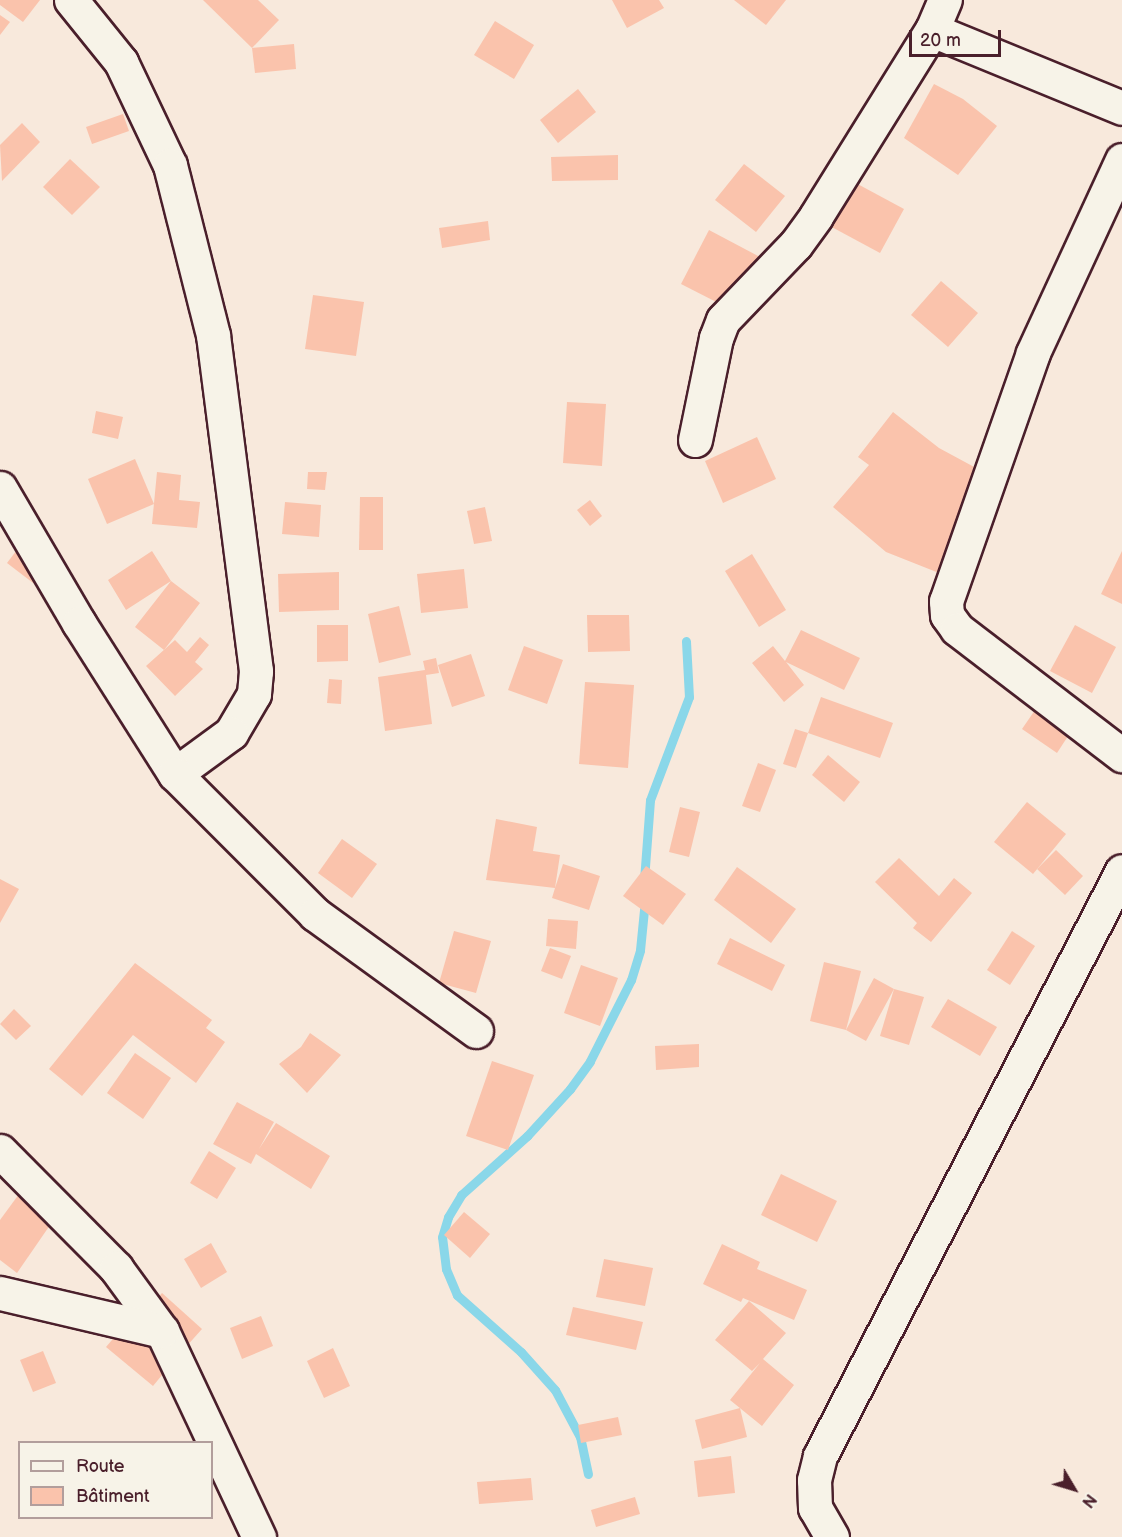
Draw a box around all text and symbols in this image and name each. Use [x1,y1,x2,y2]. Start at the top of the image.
scale bar [912,18,1004,56]
text: 20 m [920,30,961,51]
legend [18,1441,213,1519]
text: Route [76,1456,125,1477]
north arrow [1044,1459,1104,1519]
text: Bâtiment [76,1486,150,1507]
text: N [1077,1490,1100,1511]

